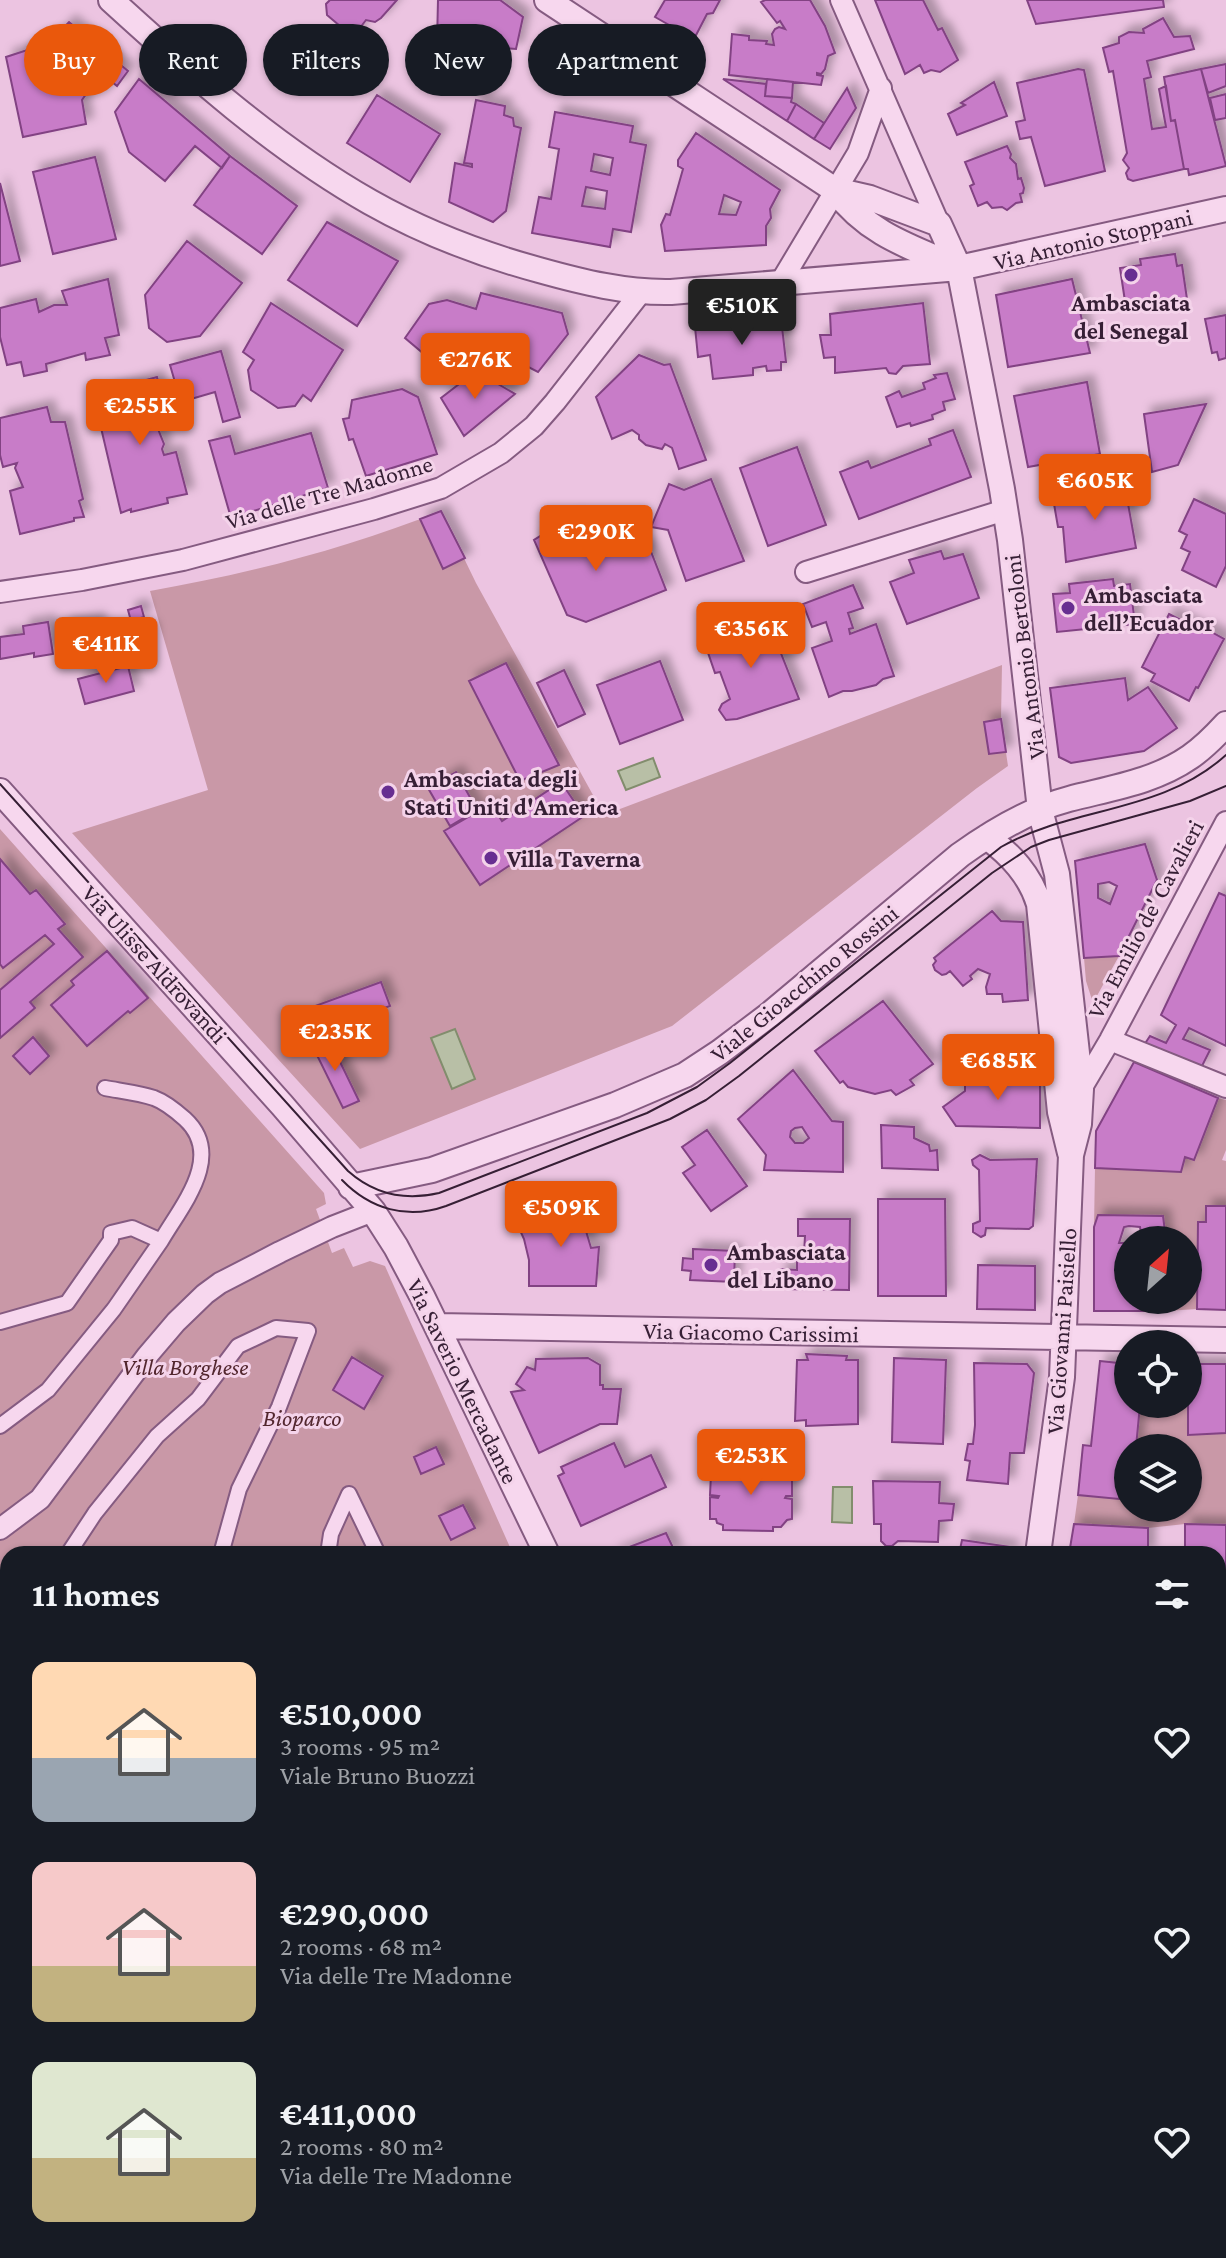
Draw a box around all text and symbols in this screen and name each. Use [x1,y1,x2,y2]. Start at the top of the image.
chip: Buy [24,24,123,96]
chip: Rent [139,24,247,96]
chip: Filters [263,24,389,96]
chip: New [405,24,512,96]
chip: Apartment [528,24,706,96]
street label: Via Antonio Stoppani [991,203,1195,275]
marker: Ambasciata del Senegal [1122,266,1140,284]
pin: €510K [686,279,798,347]
place label: Ambasciata del Senegal [1071,289,1191,344]
text: €510K [706,290,778,319]
pin: €276K [419,333,531,401]
text: €276K [439,344,511,373]
pin: €255K [84,379,196,447]
text: €255K [104,390,176,419]
street label: Via delle Tre Madonne [222,450,436,534]
pin: €605K [1039,454,1151,522]
text: €605K [1057,465,1133,494]
pin: €290K [540,505,652,573]
text: €290K [558,516,634,545]
street label: Via Antonio Bertoloni [998,553,1050,761]
place label: Ambasciata dell’Ecuador [1083,581,1214,636]
marker: Ambasciata dell’Ecuador [1059,599,1077,617]
pin: €356K [695,602,807,670]
text: €356K [714,613,788,642]
pin: €411K [50,617,162,685]
text: €411K [73,628,139,657]
place label: Ambasciata degli Stati Uniti d'America [403,765,619,820]
marker: Ambasciata degli Stati Uniti d'America [379,783,397,801]
street label: Via Emilio de' Cavalieri [1081,815,1209,1023]
place label: Villa Taverna [506,845,641,872]
marker: Villa Taverna [482,849,500,867]
street label: Via Ulisse Aldrovandi [77,879,233,1049]
street label: Viale Gioacchino Rossini [705,899,903,1067]
pin: €235K [279,1005,391,1073]
text: €235K [299,1016,371,1045]
pin: €685K [942,1034,1054,1102]
text: €685K [960,1045,1036,1074]
pin: €509K [505,1181,617,1249]
text: €509K [523,1192,599,1221]
north arrow [1114,1226,1202,1314]
map controls [1114,1226,1202,1522]
street label: Via Giovanni Paisiello [1040,1227,1082,1435]
place label: Ambasciata del Libano [726,1238,846,1293]
marker: Ambasciata del Libano [702,1256,720,1274]
street label: Via Saverio Mercadante [402,1274,524,1488]
street label: Via Giacomo Carissimi [643,1317,859,1347]
button: locate [1114,1330,1202,1418]
park label: Villa Borghese [122,1353,248,1380]
park label: Bioparco [262,1404,342,1431]
pin: €253K [695,1429,807,1497]
button: layers [1114,1434,1202,1522]
text: €253K [715,1440,787,1469]
icon: filters [1150,1572,1194,1616]
text: 11 homes [32,1576,160,1613]
icon: home [96,1694,192,1790]
text: €510,000 [280,1695,422,1732]
icon: heart [1150,1720,1194,1764]
text: 3 rooms · 95 m² [280,1732,440,1761]
text: Viale Bruno Buozzi [280,1761,475,1790]
icon: home [96,1894,192,1990]
text: €290,000 [280,1895,429,1932]
icon: heart [1150,1920,1194,1964]
text: 2 rooms · 68 m² [280,1932,442,1961]
text: Via delle Tre Madonne [280,1961,512,1990]
icon: home [96,2094,192,2190]
text: €411,000 [280,2095,417,2132]
icon: heart [1150,2120,1194,2164]
text: 2 rooms · 80 m² [280,2132,443,2161]
text: Via delle Tre Madonne [280,2161,512,2190]

